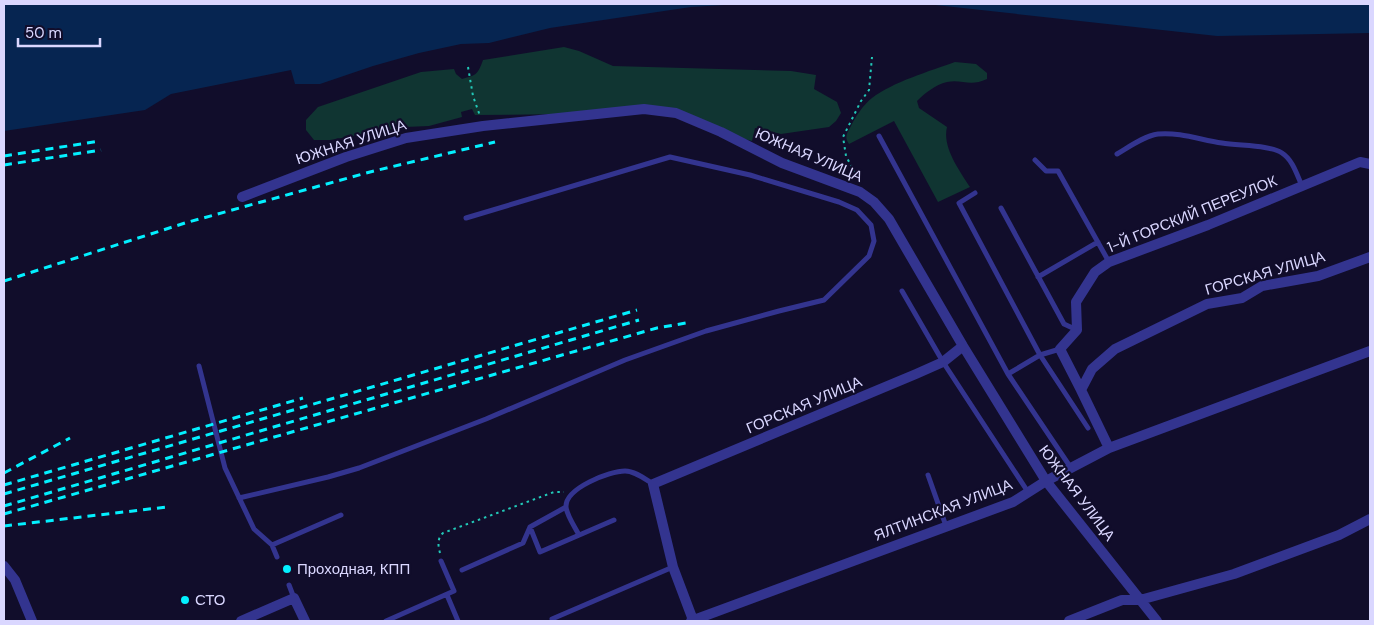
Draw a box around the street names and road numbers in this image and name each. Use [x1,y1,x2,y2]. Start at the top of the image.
street label: ЮЖНАЯ УЛИЦА [293,115,409,169]
street label: ЮЖНАЯ УЛИЦА [752,123,866,187]
street label: 1-Й ГОРСКИЙ ПЕРЕУЛОК [1104,171,1280,257]
street label: ГОРСКАЯ УЛИЦА [1203,246,1327,300]
street label: ГОРСКАЯ УЛИЦА [743,372,865,438]
street label: ЮЖНАЯ УЛИЦА [1034,441,1120,545]
street label: ЯЛТИНСКАЯ УЛИЦА [871,474,1015,546]

